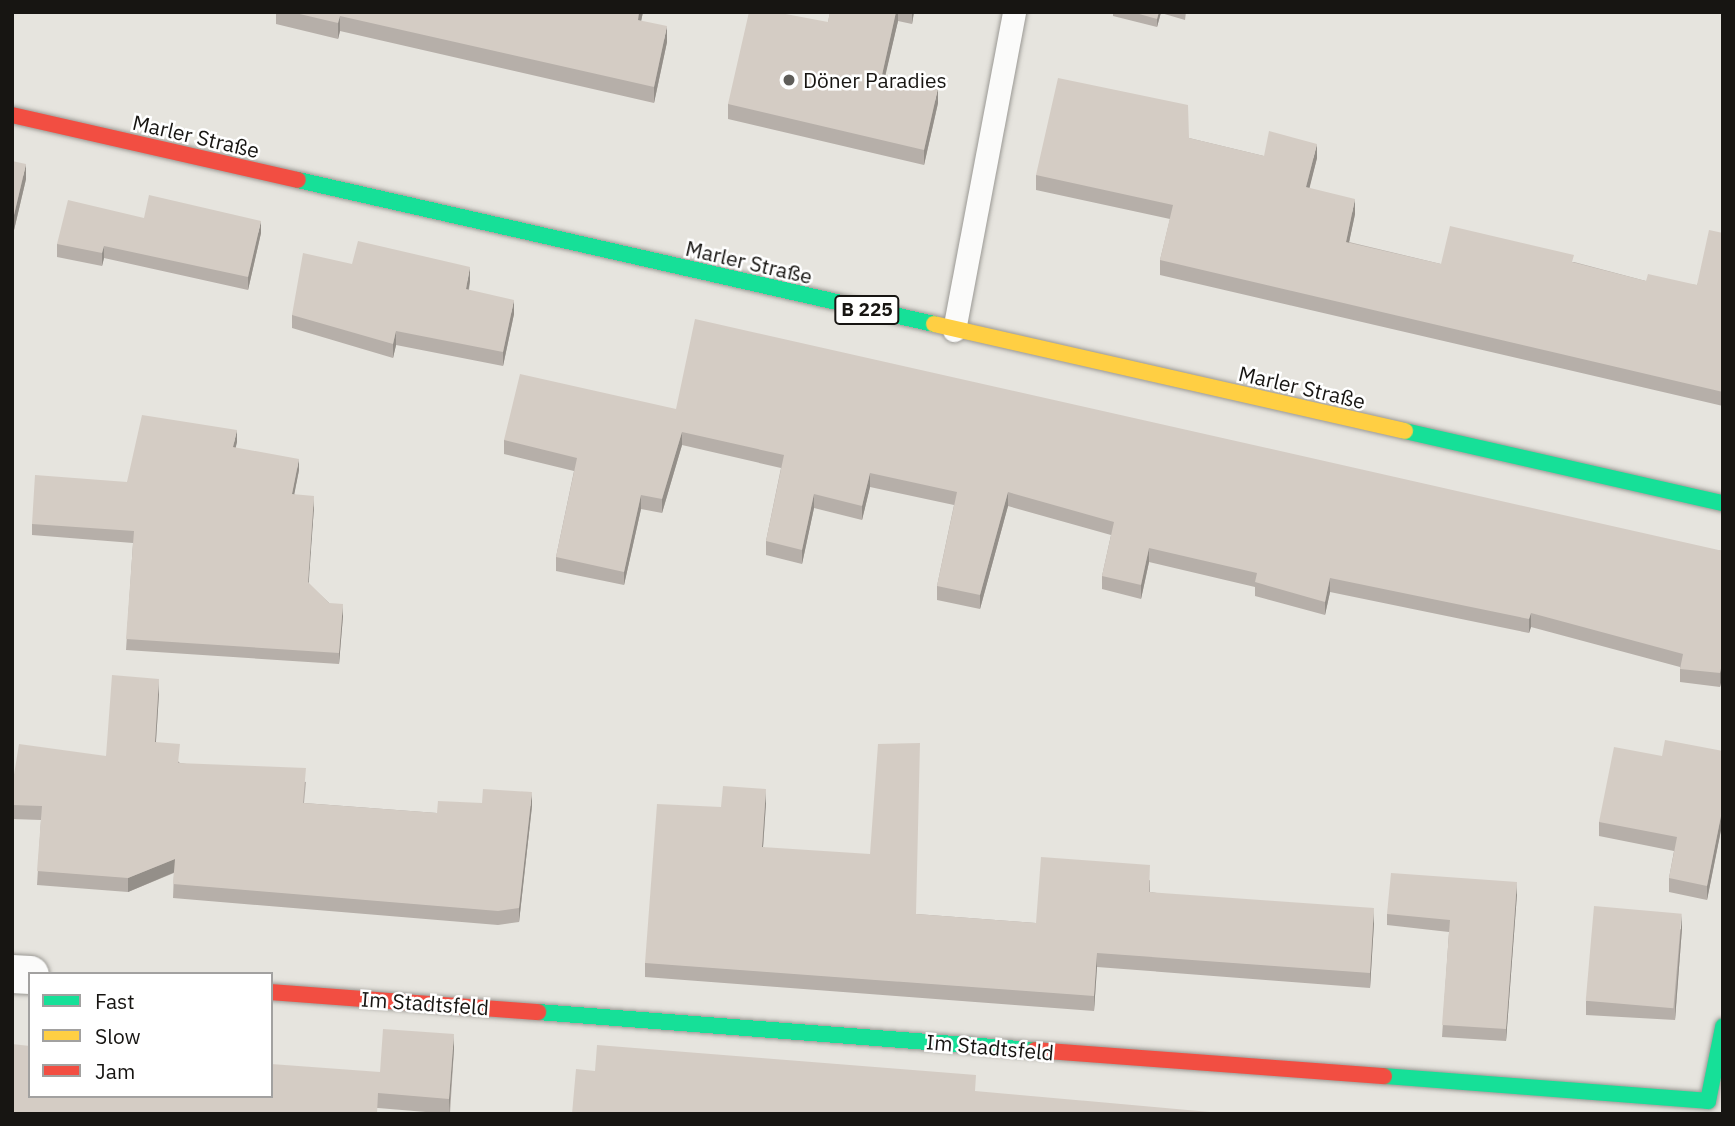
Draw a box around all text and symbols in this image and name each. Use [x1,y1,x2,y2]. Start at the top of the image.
place label: Döner Paradies [803,67,947,93]
marker: Döner Paradies [781,72,797,88]
street label: Marler Straße [130,109,262,163]
street label: Marler Straße [683,235,815,289]
road number: B 225 [834,294,900,326]
street label: Marler Straße [1236,360,1368,414]
legend [28,972,273,1098]
street label: Im Stadtsfeld [360,986,490,1020]
text: Fast [95,987,135,1015]
text: Slow [95,1022,141,1050]
street label: Im Stadtsfeld [925,1029,1055,1065]
text: Jam [95,1057,135,1085]

